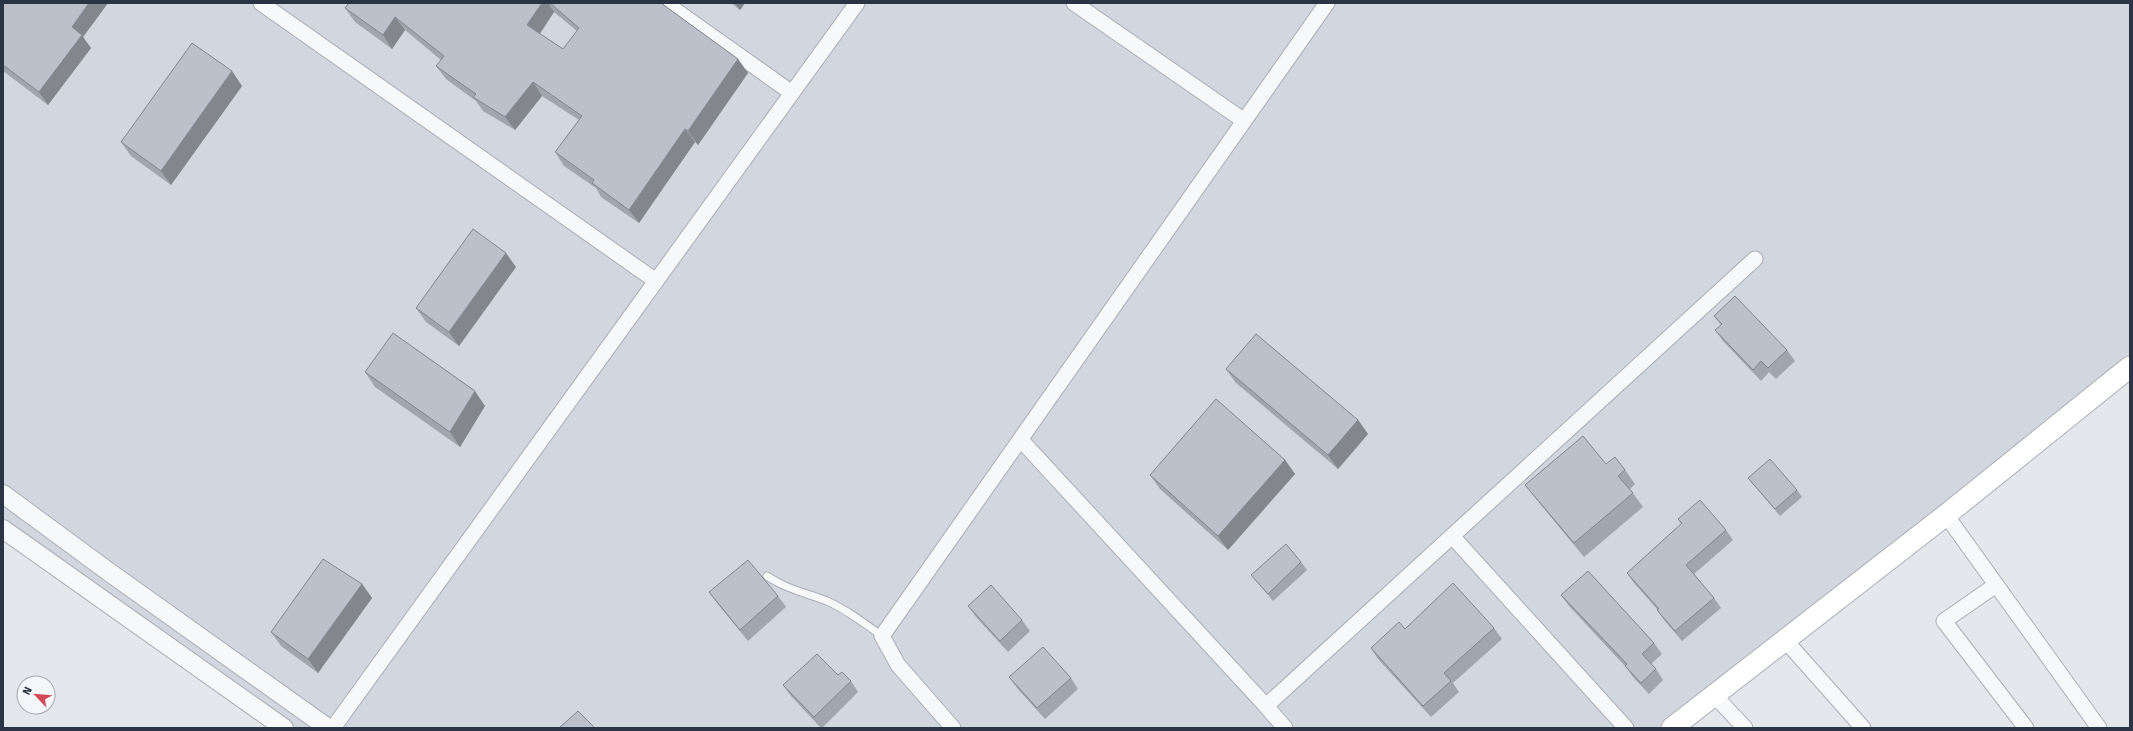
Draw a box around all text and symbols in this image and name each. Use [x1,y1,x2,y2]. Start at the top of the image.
north arrow [16,675,56,715]
text: N [20,685,35,697]

